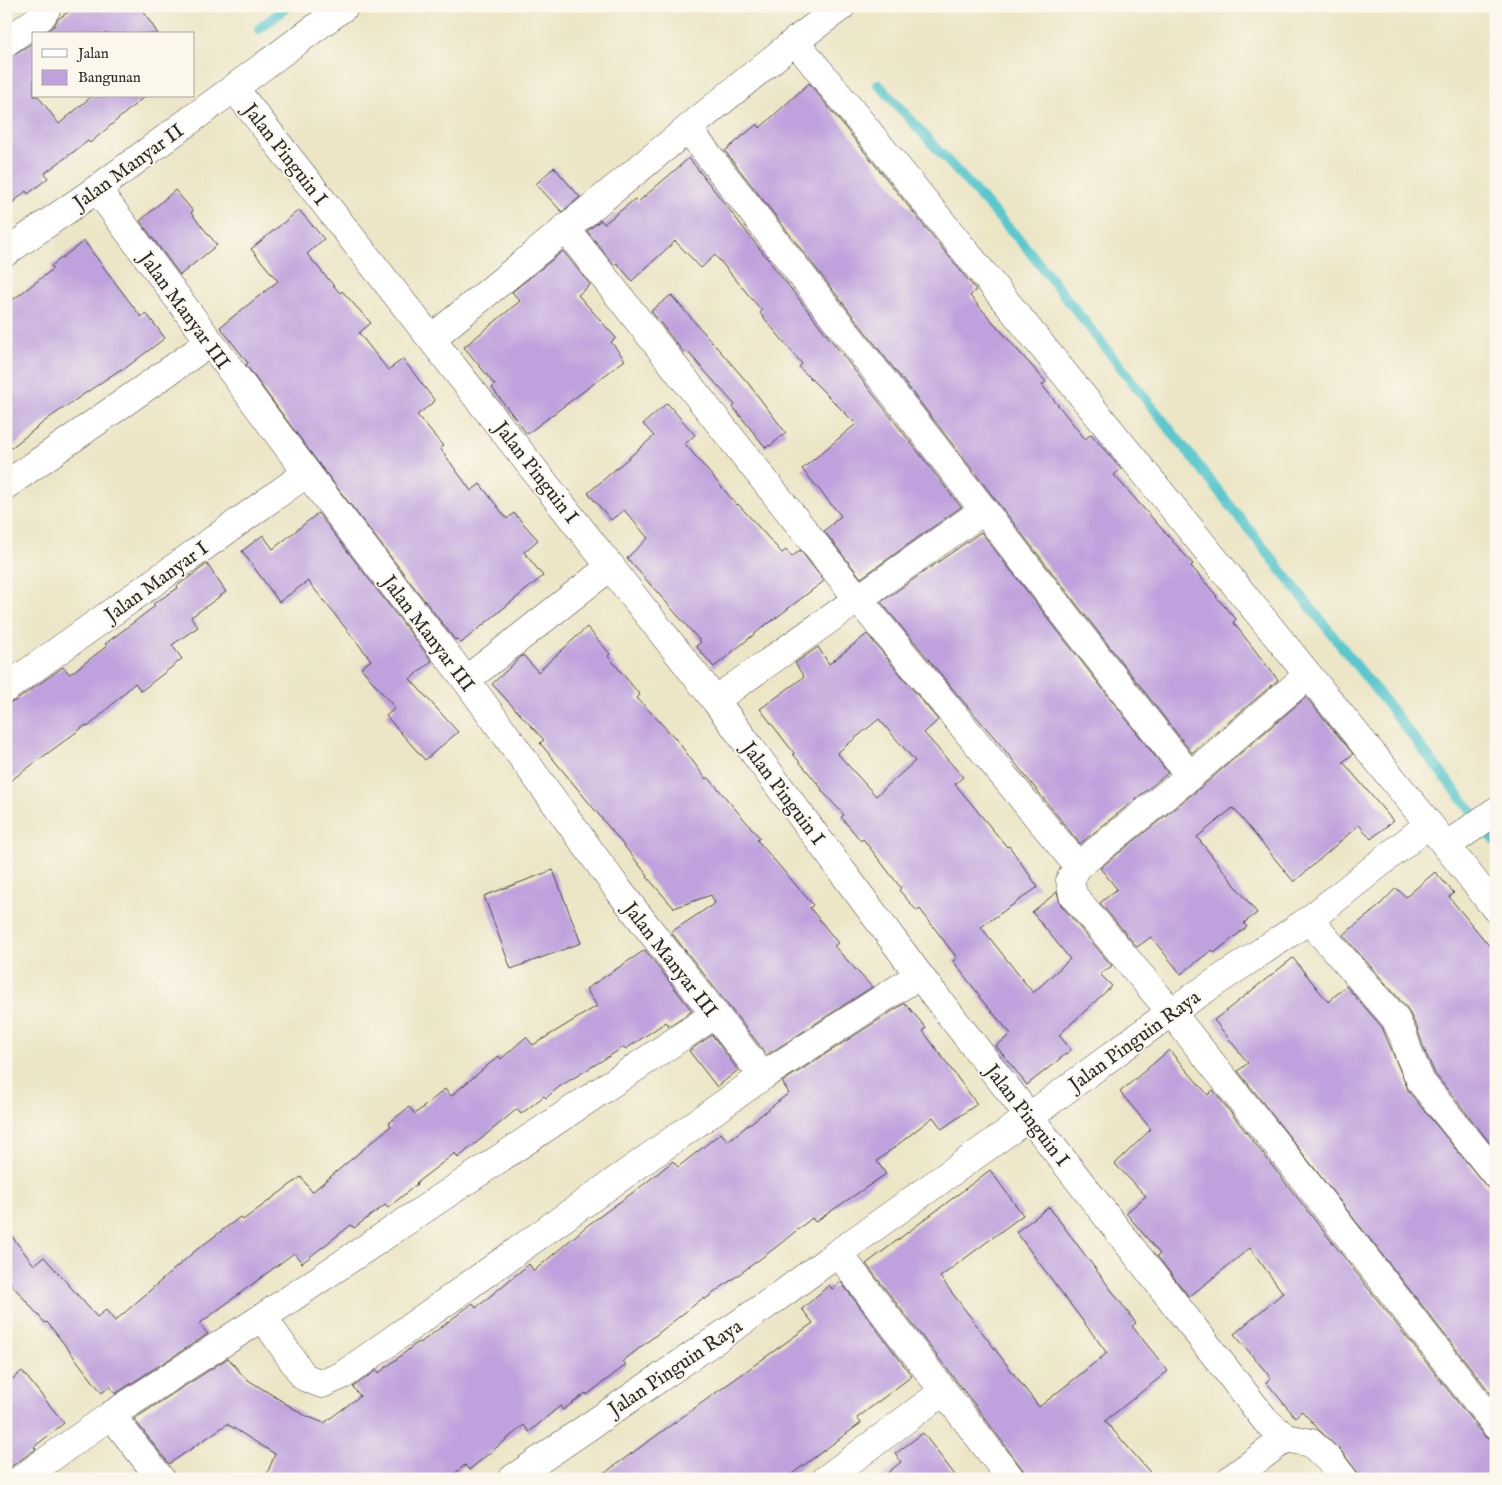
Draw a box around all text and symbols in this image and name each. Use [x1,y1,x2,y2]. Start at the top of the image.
legend [32,32,195,98]
text: Jalan [76,44,109,63]
text: Bangunan [78,68,141,87]
street label: Jalan Pinguin I [236,97,333,211]
street label: Jalan Manyar II [67,118,189,217]
street label: Jalan Manyar III [132,246,235,375]
street label: Jalan Pinguin I [487,415,584,529]
street label: Jalan Manyar I [99,536,214,629]
street label: Jalan Manyar III [375,569,480,697]
street label: Jalan Pinguin I [735,736,830,851]
street label: Jalan Manyar III [616,896,723,1023]
street label: Jalan Pinguin Raya [1063,985,1206,1098]
street label: Jalan Pinguin I [978,1058,1075,1172]
street label: Jalan Pinguin Raya [602,1314,748,1423]

